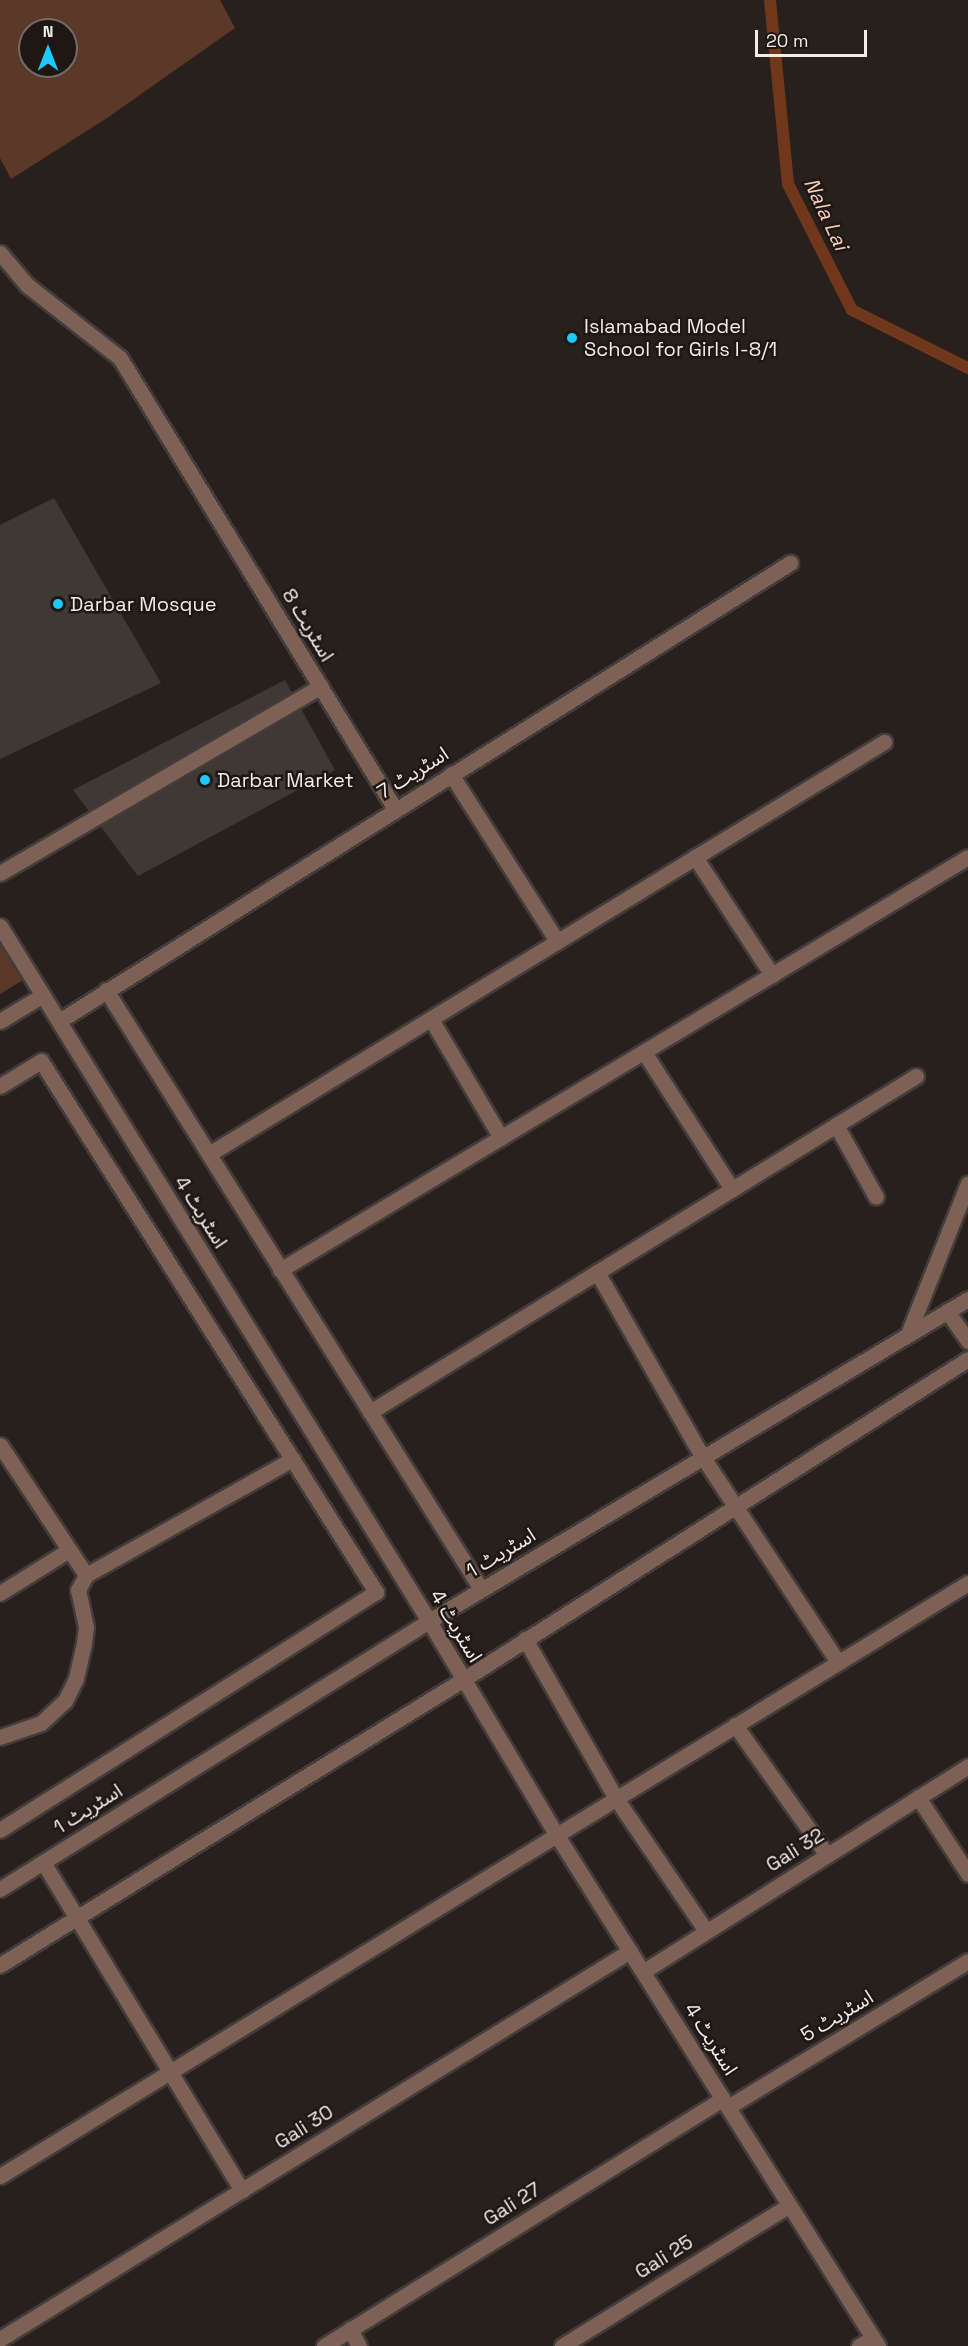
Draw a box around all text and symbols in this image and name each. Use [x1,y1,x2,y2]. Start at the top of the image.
north arrow [18,18,78,78]
scale bar [758,18,870,56]
text: N [43,21,53,42]
text: 20 m [766,29,809,52]
water label: Nala Lai [798,174,854,254]
place label: Islamabad Model School for Girls I-8/1 [584,314,777,361]
marker: Islamabad Model School for Girls I-8/1 [565,331,579,345]
street label: اسٹریٹ 8 [277,584,339,666]
place label: Darbar Mosque [70,592,217,616]
marker: Darbar Mosque [51,597,65,611]
street label: اسٹریٹ 7 [373,742,453,804]
place label: Darbar Market [217,768,354,792]
marker: Darbar Market [198,773,212,787]
street label: اسٹریٹ 4 [169,1171,233,1253]
street label: اسٹریٹ 1 [462,1523,540,1583]
street label: اسٹریٹ 4 [425,1585,487,1667]
street label: اسٹریٹ 1 [49,1779,127,1839]
street label: Gali 32 [762,1823,828,1877]
street label: اسٹریٹ 5 [796,1985,878,2047]
street label: اسٹریٹ 4 [679,1998,743,2080]
street label: Gali 30 [270,2100,338,2154]
street label: Gali 27 [479,2177,545,2231]
street label: Gali 25 [631,2230,697,2284]

